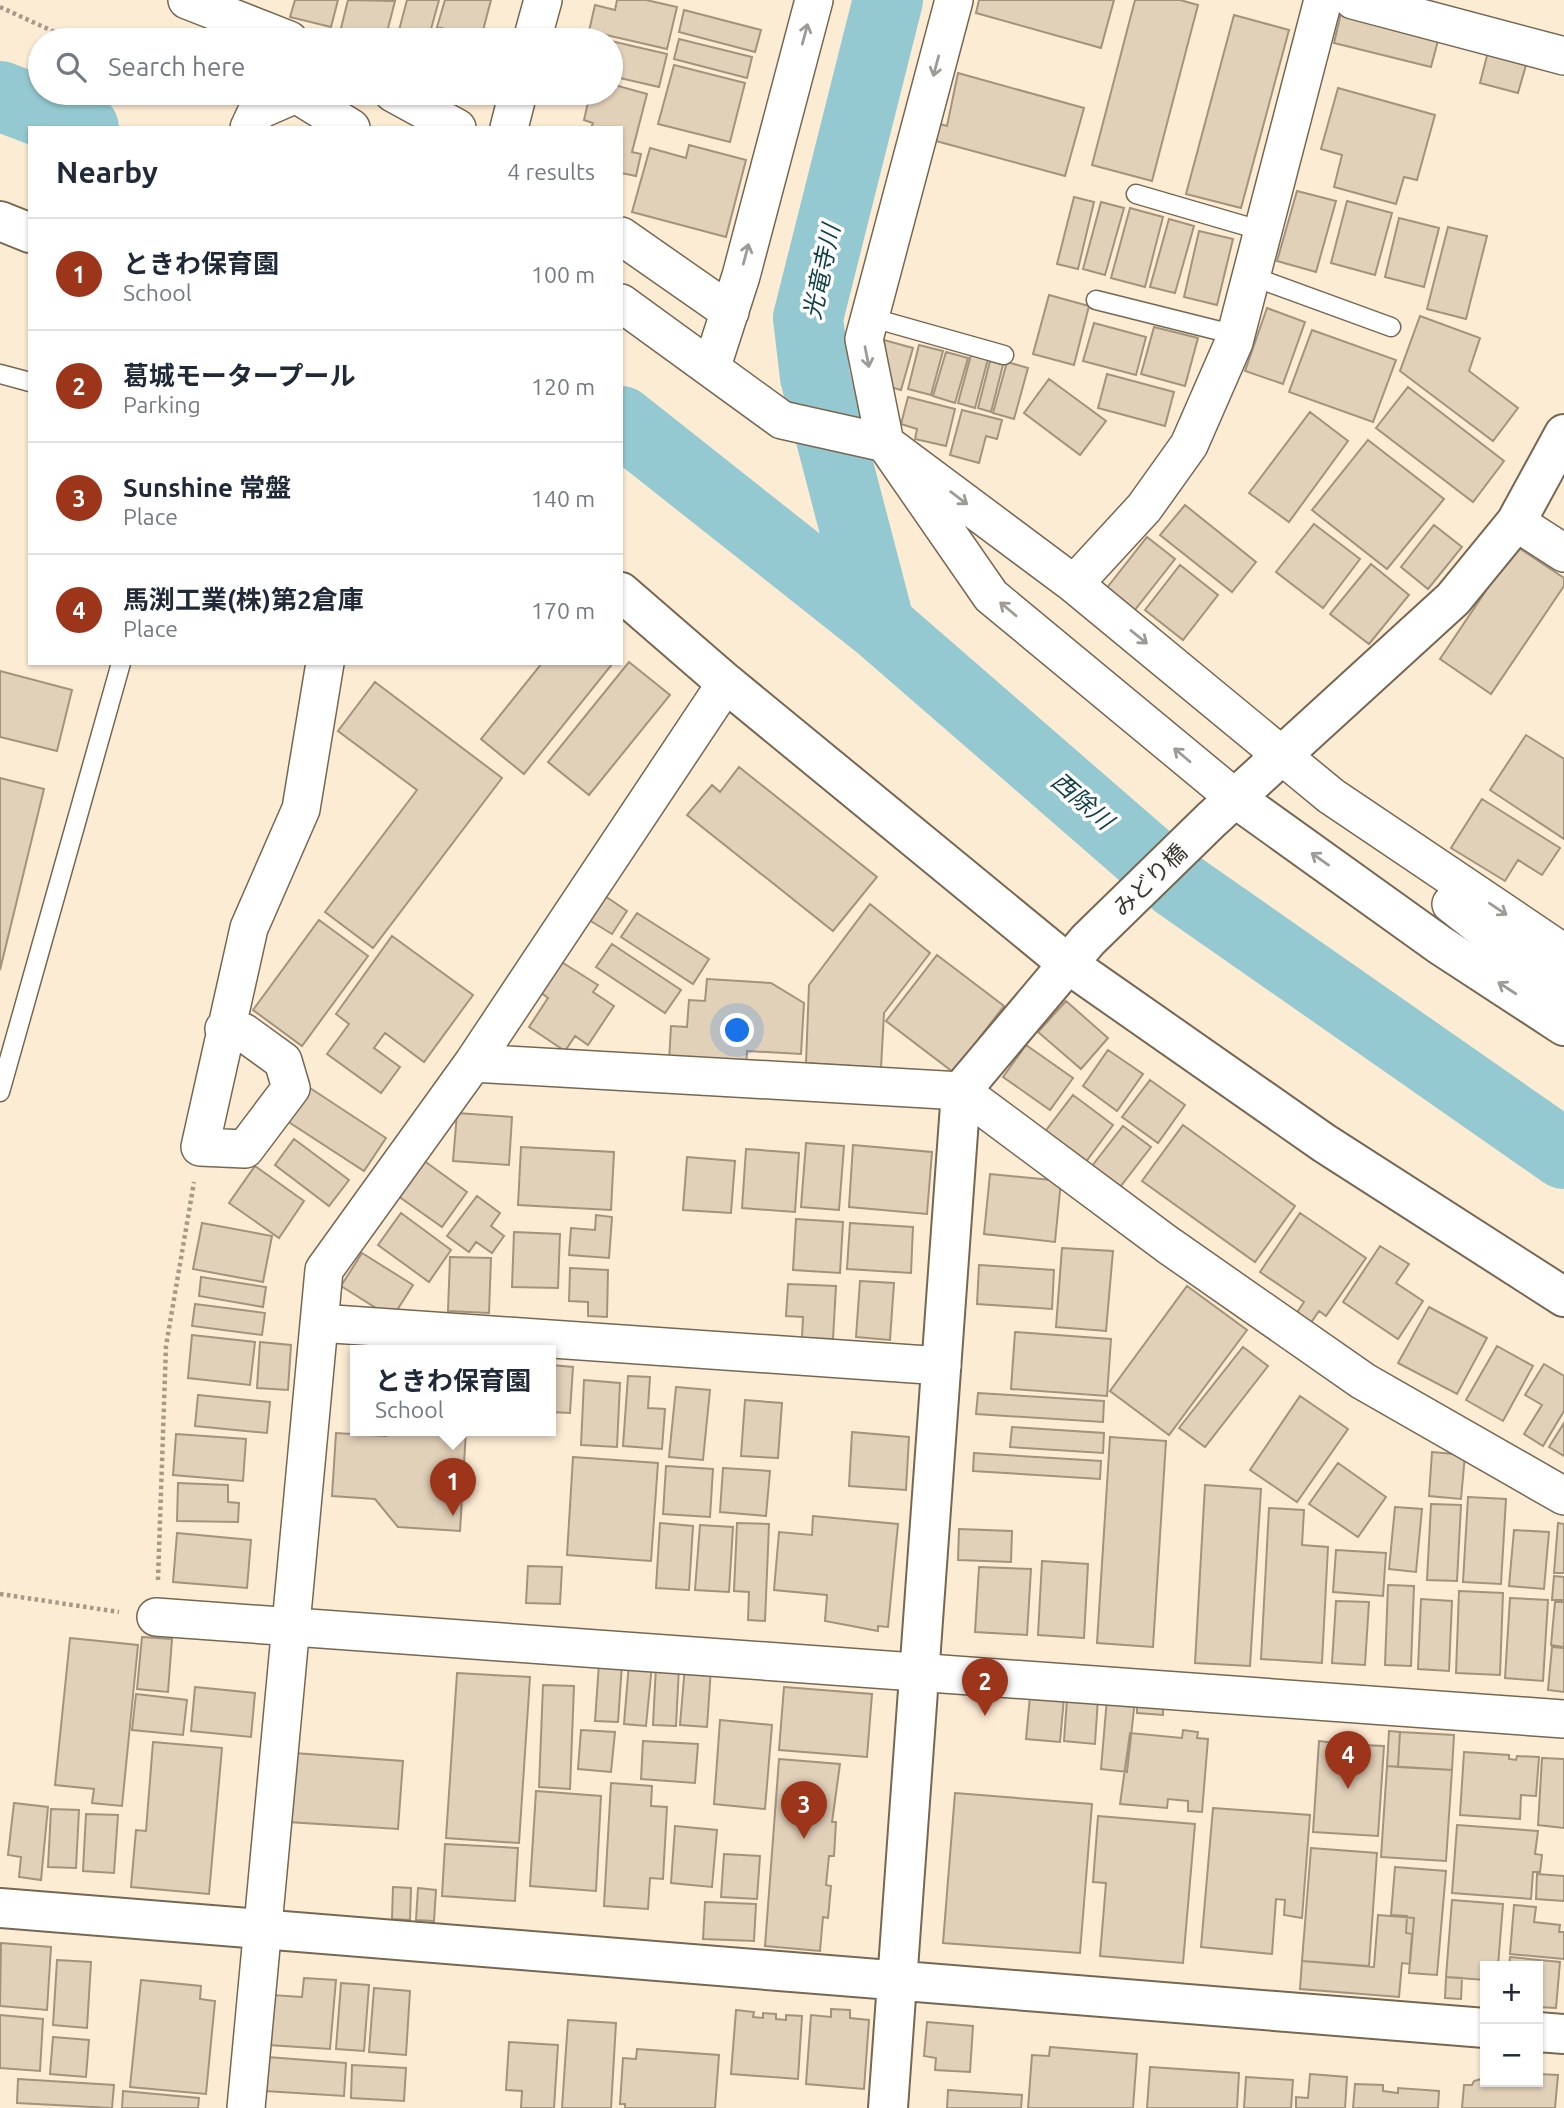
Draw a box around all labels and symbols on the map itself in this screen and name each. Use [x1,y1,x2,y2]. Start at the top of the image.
one-way arrow [799,23,812,45]
one-way arrow [929,54,942,77]
water label: 光竜寺川 [798,219,845,322]
one-way arrow [741,243,754,265]
one-way arrow [861,345,875,368]
one-way arrow [949,491,968,506]
one-way arrow [999,602,1017,617]
one-way arrow [1130,629,1148,645]
one-way arrow [1174,747,1192,763]
water label: 西除川 [1046,767,1121,836]
street label: みどり橋 [1108,839,1191,921]
one-way arrow [1311,852,1330,866]
one-way arrow [1487,902,1507,916]
one-way arrow [1498,981,1517,996]
your location [720,1013,754,1047]
pin: 1 [430,1458,476,1516]
pin: 2 [962,1658,1008,1716]
pin: 4 [1325,1731,1371,1789]
pin: 3 [781,1781,827,1839]

